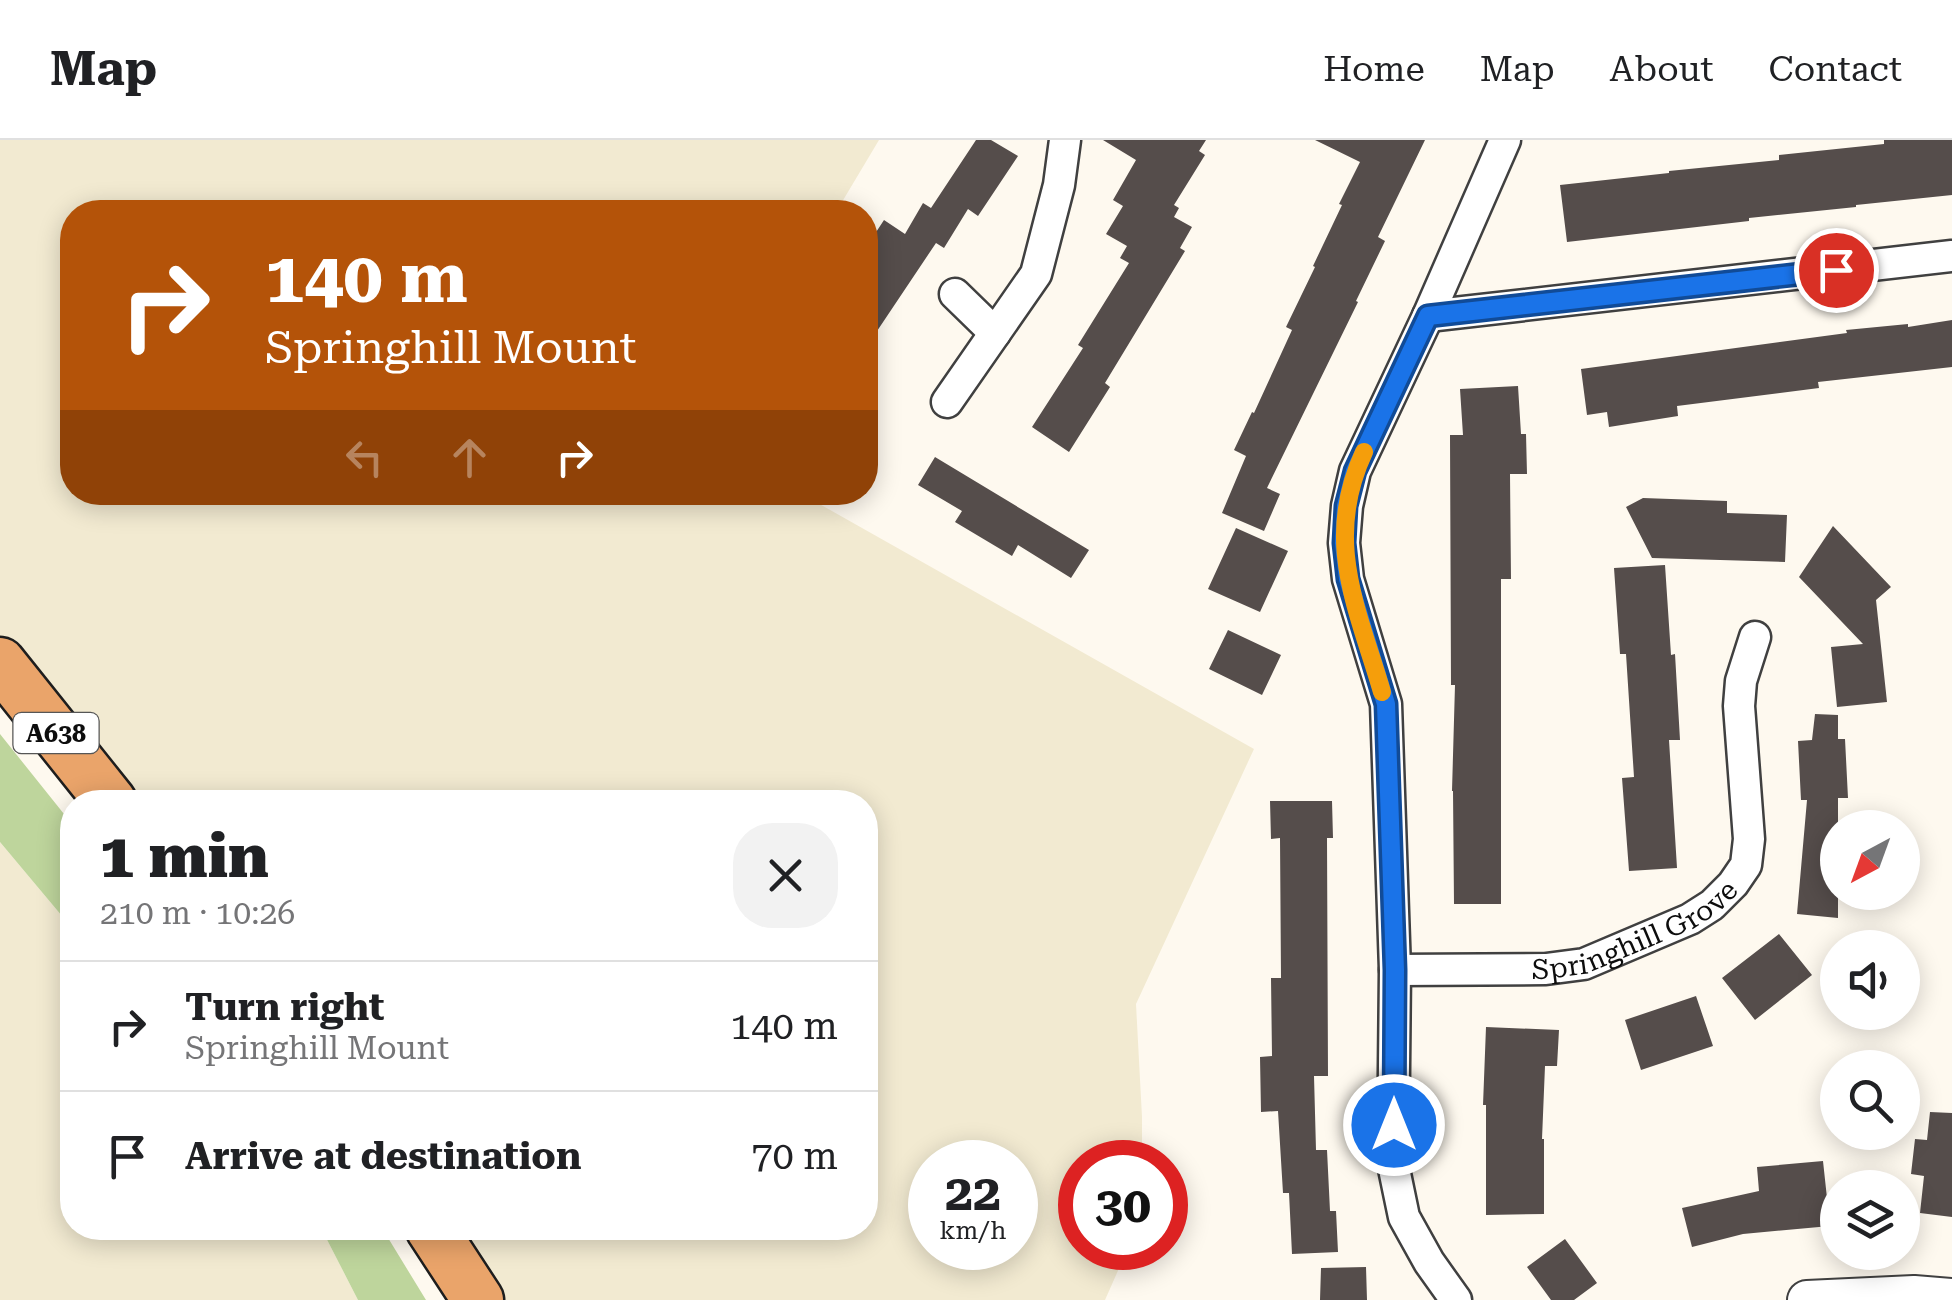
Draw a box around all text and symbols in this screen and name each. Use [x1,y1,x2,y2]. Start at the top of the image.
text: Map [50,41,157,97]
text: Home [1323,49,1425,90]
text: Map [1480,49,1555,90]
text: About [1610,49,1714,90]
text: Contact [1769,49,1902,90]
pin [1794,228,1879,313]
text: 140 m [265,237,468,319]
icon: right [100,240,230,370]
icon: arrive [1809,243,1864,298]
text: Springhill Mount [265,321,636,374]
icon: left [337,430,392,485]
icon: ahead [442,430,497,485]
icon: right [547,430,602,485]
road number: A638 [13,713,98,753]
north arrow [1820,810,1920,910]
map controls [1820,810,1920,1270]
text: 1 min [100,821,269,892]
button: close [733,823,838,928]
street label: Springhill Grove [1532,873,1744,986]
text: 210 m · 10:26 [100,894,295,932]
button: sound [1820,930,1920,1030]
text: Turn right [185,985,384,1029]
icon: right [100,999,155,1054]
text: 140 m [730,1004,838,1048]
text: Springhill Mount [185,1029,449,1067]
button: search [1820,1050,1920,1150]
position arrow [1342,1073,1446,1177]
icon: arrive [100,1129,155,1184]
text: Arrive at destination [185,1134,581,1178]
text: 70 m [751,1134,838,1178]
speed limit sign: 30 [1058,1140,1188,1270]
text: 22 [945,1164,1001,1222]
button: layers [1820,1170,1920,1270]
text: km/h [940,1216,1006,1245]

